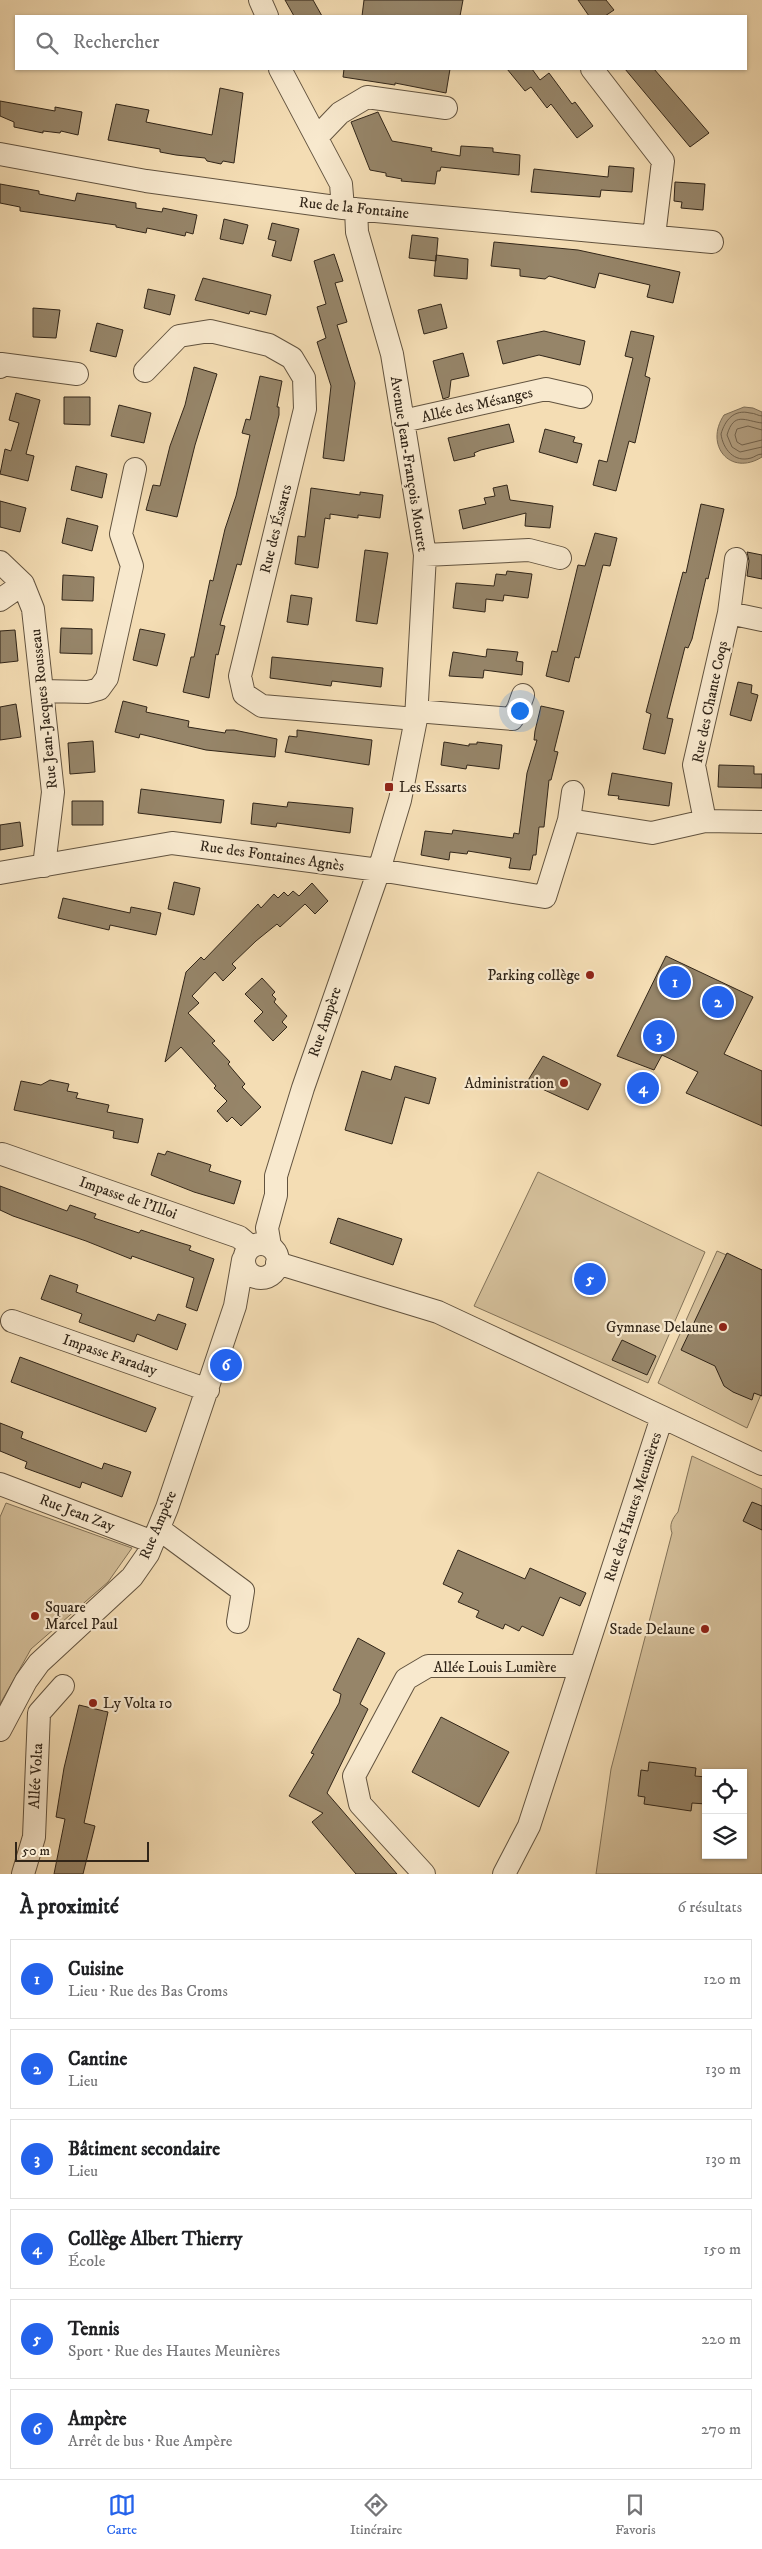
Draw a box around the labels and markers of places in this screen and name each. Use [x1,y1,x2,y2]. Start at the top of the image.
place label: Les Essarts [399,778,467,797]
marker: Les Essarts [383,781,395,793]
pin: 1 [659,963,691,1001]
place label: Parking collège [487,966,580,985]
marker: Parking collège [584,969,596,981]
pin: 2 [702,983,734,1021]
pin: 3 [643,1017,675,1055]
pin: 4 [627,1069,659,1107]
place label: Administration [465,1074,554,1093]
marker: Administration [558,1077,570,1089]
pin: 5 [574,1260,606,1298]
place label: Gymnase Delaune [606,1318,713,1337]
marker: Gymnase Delaune [717,1321,729,1333]
pin: 6 [210,1346,242,1384]
place label: Square Marcel Paul [45,1598,118,1634]
marker: Square Marcel Paul [29,1610,41,1622]
place label: Stade Delaune [610,1620,695,1639]
marker: Stade Delaune [699,1623,711,1635]
place label: Ly Volta 10 [103,1694,172,1713]
marker: Ly Volta 10 [87,1697,99,1709]

